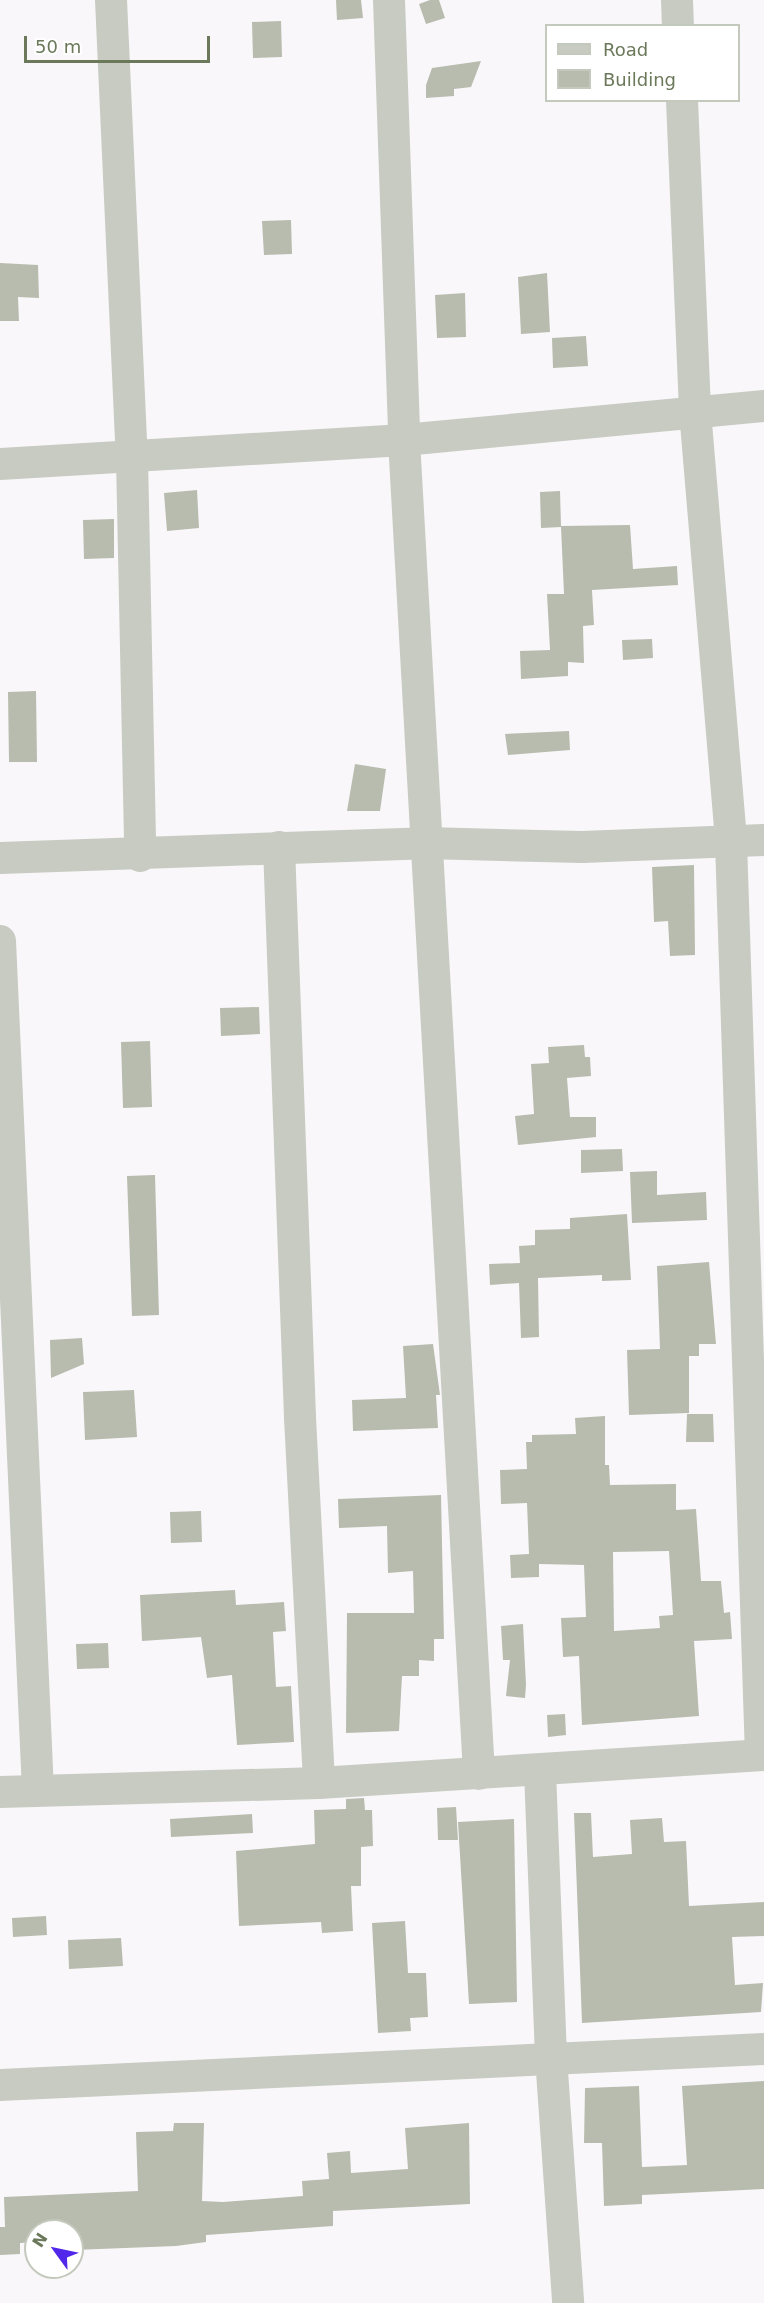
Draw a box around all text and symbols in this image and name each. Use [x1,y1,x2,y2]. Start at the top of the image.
scale bar [27,24,213,62]
legend [545,24,740,102]
text: 50 m [35,36,81,57]
text: Road [603,39,648,60]
text: Building [603,69,676,90]
north arrow [24,2219,84,2279]
text: N [29,2229,52,2251]

